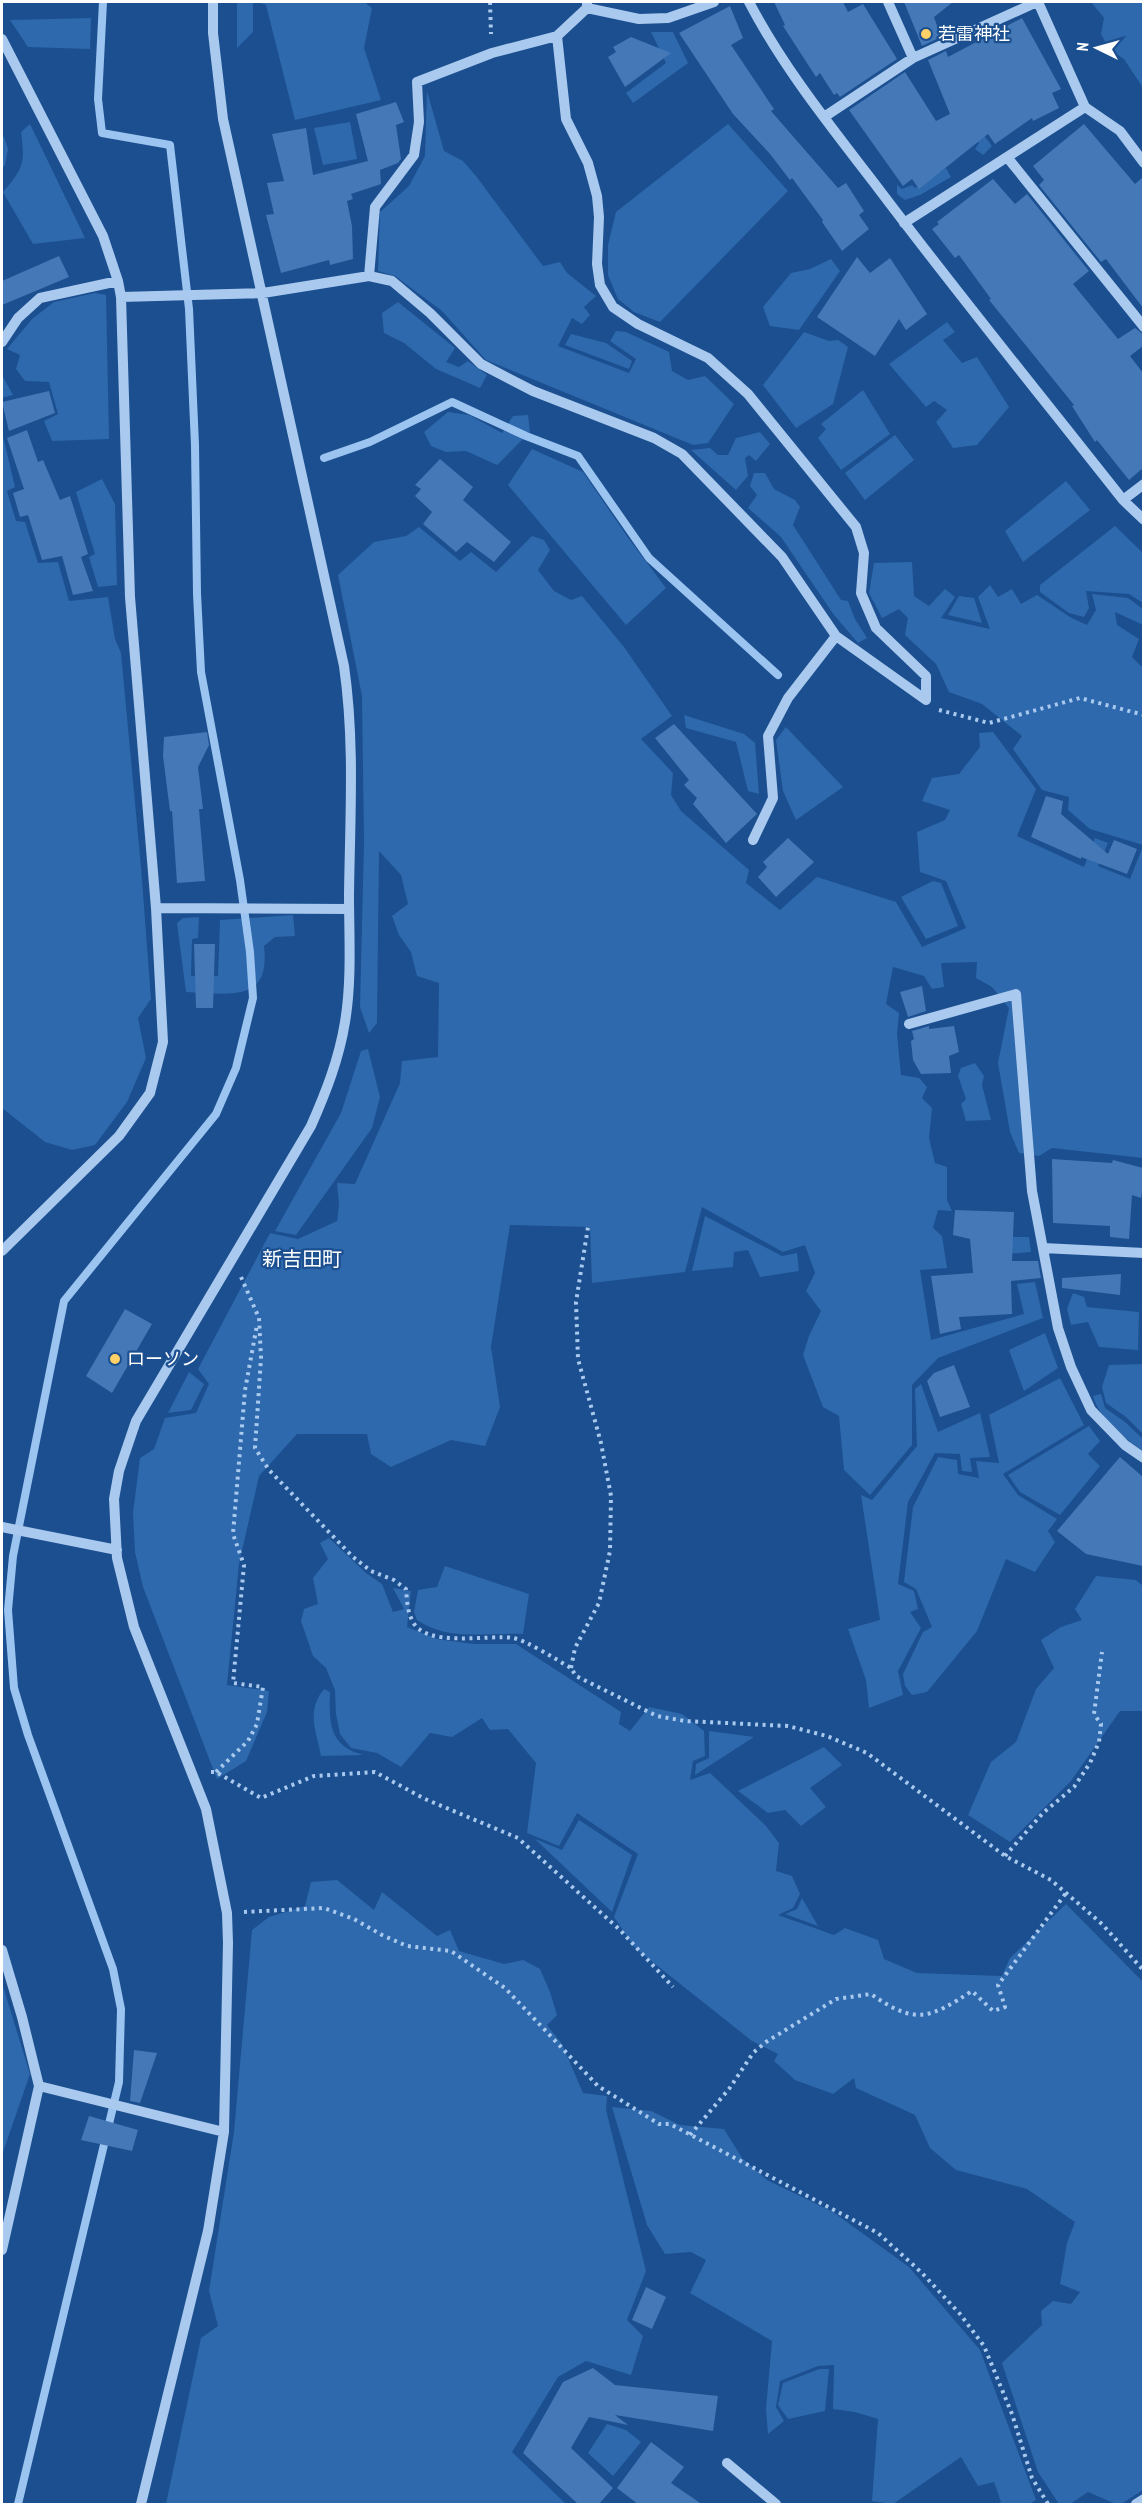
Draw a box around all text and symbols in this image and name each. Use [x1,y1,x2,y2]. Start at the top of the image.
north arrow [1067,18,1127,78]
place label: 若雷神社 [938,22,1010,45]
marker: 若雷神社 [919,27,933,41]
text: N [1072,42,1092,52]
district label: 新吉田町 [262,1246,342,1272]
place label: ローソン [127,1347,199,1370]
marker: ローソン [108,1352,122,1366]

